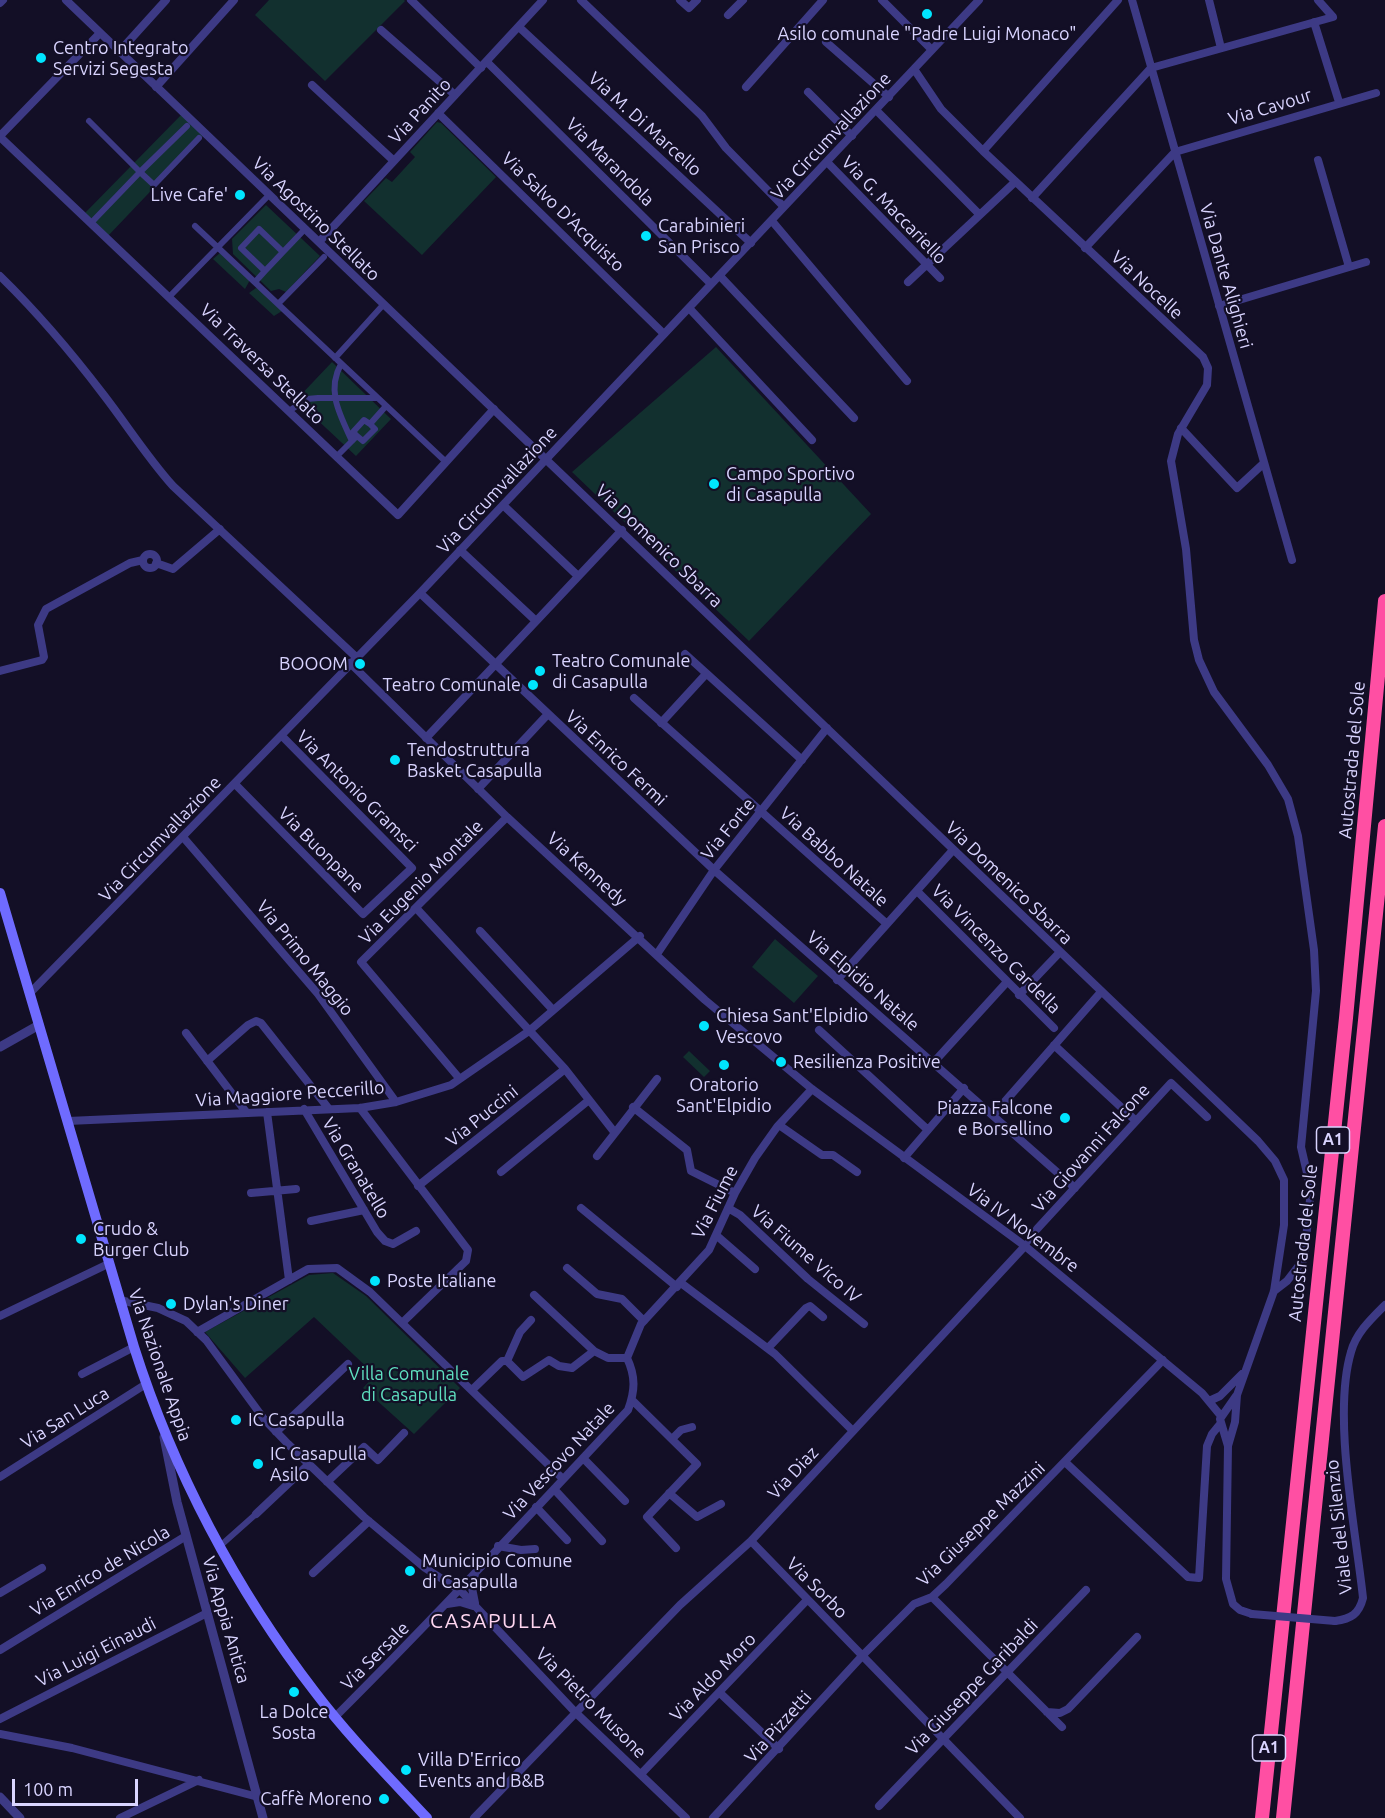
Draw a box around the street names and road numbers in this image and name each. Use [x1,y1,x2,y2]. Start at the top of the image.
street label: Via M. Di Marcello [584,67,706,181]
street label: Via Circumvallazione [766,68,896,204]
street label: Via Panito [384,74,456,148]
street label: Via Cavour [1226,84,1314,130]
street label: Via Marandola [561,113,659,211]
street label: Via Salvo D'Acquisto [497,148,629,276]
street label: Via G. Maccariello [837,151,951,269]
street label: Via Agostino Stellato [248,152,384,286]
street label: Via Dante Alighieri [1195,201,1257,351]
street label: Via Nocelle [1106,246,1188,324]
street label: Via Traversa Stellato [195,299,329,429]
street label: Via Circumvallazione [432,422,562,558]
street label: Via Domenico Sbarra [591,480,727,612]
street label: Autostrada del Sole [1334,680,1370,840]
street label: Via Enrico Fermi [561,706,671,810]
street label: Via Antonio Gramsci [292,726,422,856]
street label: Via Circumvallazione [94,772,226,906]
street label: Via Forte [696,794,760,864]
street label: Via Babbo Natale [775,802,893,912]
street label: Via Buonpane [274,803,368,897]
street label: Via Eugenio Montale [354,815,488,949]
street label: Via Domenico Sbarra [941,817,1077,949]
street label: Via Kennedy [543,827,631,911]
street label: Via Vincenzo Cardella [927,880,1065,1018]
street label: Via Primo Maggio [252,896,358,1020]
street label: Via Elpidio Natale [802,926,924,1036]
street label: Via Maggiore Peccerillo [195,1077,385,1111]
street label: Via Giovanni Falcone [1028,1079,1154,1217]
street label: Via Puccini [442,1080,522,1152]
street label: Via Granatello [317,1113,395,1223]
road number: A1 [1316,1127,1350,1153]
street label: Via Fiume [687,1162,743,1242]
street label: Autostrada del Sole [1284,1163,1322,1323]
street label: Via IV Novembre [963,1179,1083,1277]
street label: Via Fiume Vico IV [747,1200,865,1308]
street label: Via Nazionale Appia [124,1286,196,1444]
street label: Via San Luca [17,1382,113,1454]
street label: Via Vescovo Natale [499,1397,619,1525]
street label: Via Diaz [763,1442,823,1504]
street label: Via Giuseppe Mazzini [912,1457,1050,1591]
street label: Viale del Silenzio [1321,1458,1357,1596]
street label: Via Enrico de Nicola [26,1521,174,1621]
street label: Via Sorbo [782,1553,852,1623]
street label: Via Appia Antica [198,1554,254,1686]
street label: Via Luigi Einaudi [32,1613,160,1691]
street label: Via Giuseppe Garibaldi [901,1614,1043,1760]
street label: Via Sersale [336,1617,414,1695]
street label: Via Aldo Moro [665,1628,761,1726]
street label: Via Pietro Musone [531,1643,651,1763]
street label: Via Pizzetti [740,1686,816,1768]
road number: A1 [1252,1735,1286,1761]

